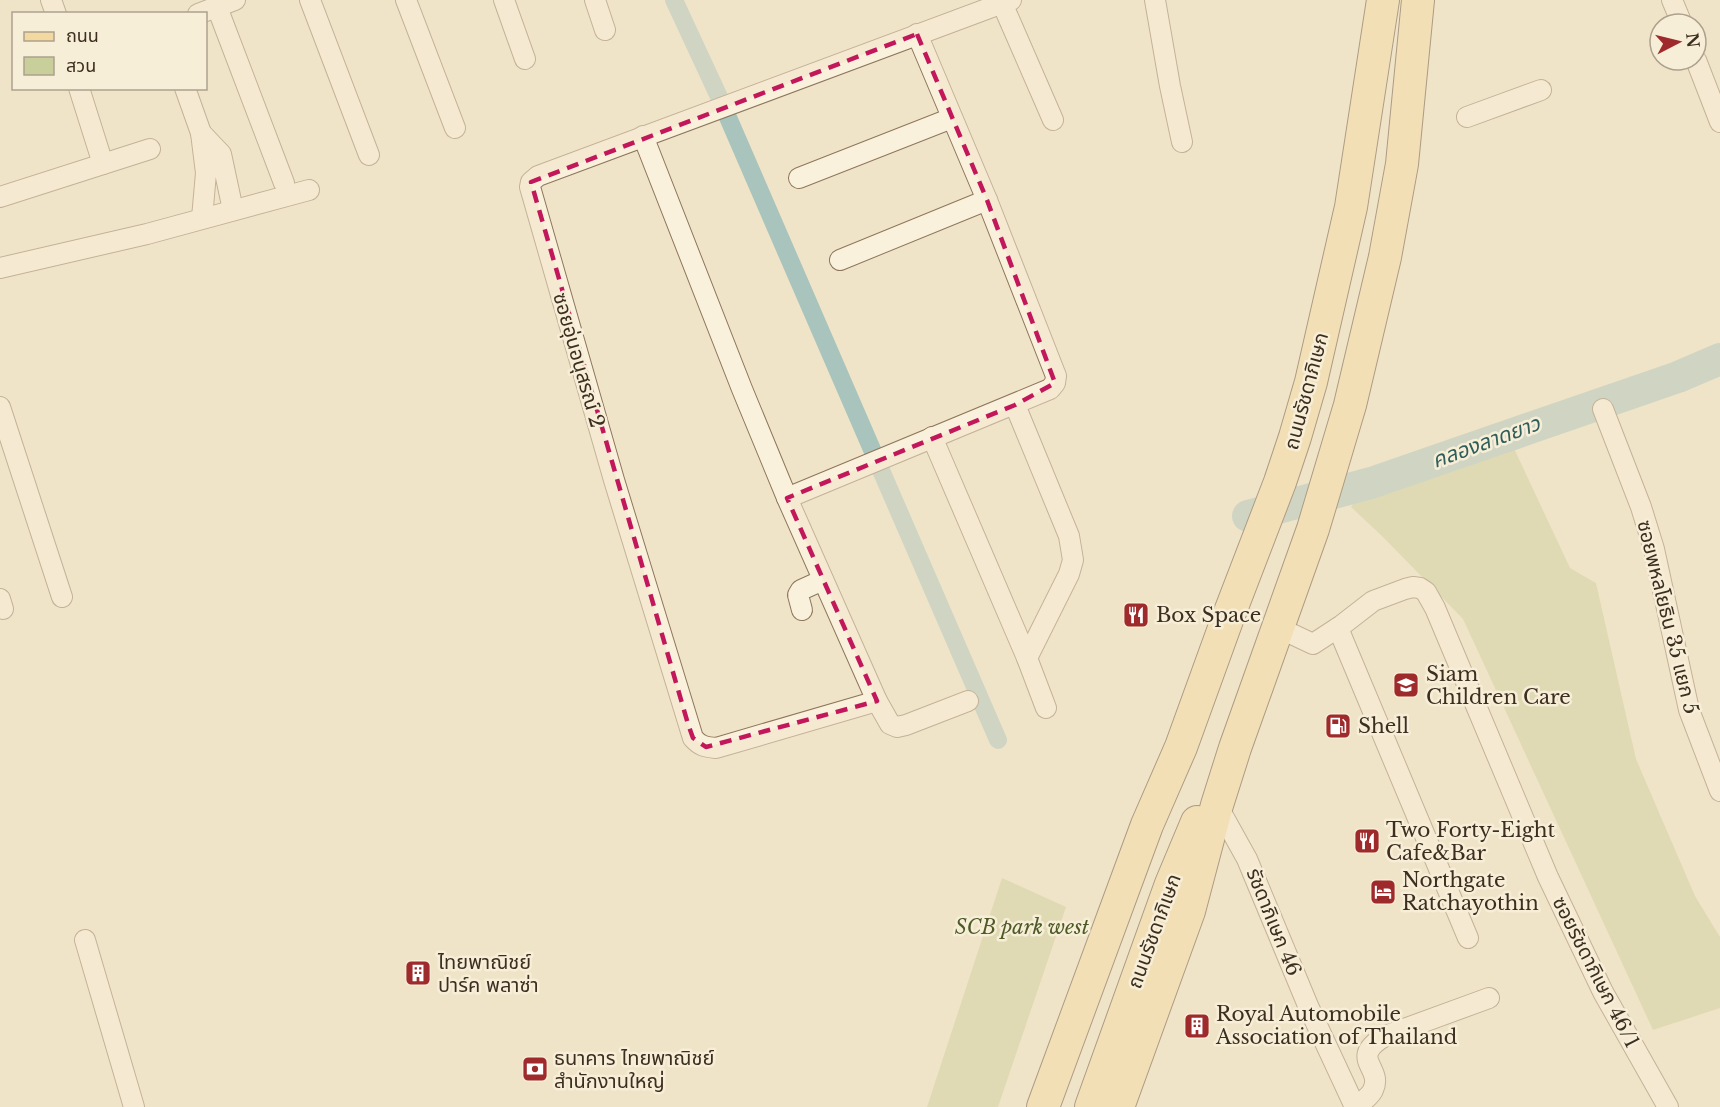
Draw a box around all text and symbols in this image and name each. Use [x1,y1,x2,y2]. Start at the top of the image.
legend [12,12,207,90]
north arrow [1648,12,1708,72]
text: ถนน [66,25,99,47]
text: N [1682,31,1704,49]
text: สวน [66,55,96,77]
street label: ซอยอุ่นอนุสรณ์ 2 [548,290,610,430]
street label: ถนนรัชดาภิเษก [1279,330,1333,452]
water label: คลองลาดยาว [1428,410,1544,474]
street label: ซอยพหลโยธิน 35 แยก 5 [1632,518,1704,716]
restaurant icon: Box Space [1121,600,1151,630]
place label: Box Space [1156,603,1261,627]
place label: Siam Children Care [1426,662,1571,709]
school or university icon: Siam Children Care [1391,670,1421,700]
fuel station icon: Shell [1323,711,1353,741]
place label: Shell [1358,714,1409,738]
place label: Two Forty-Eight Cafe&Bar [1386,818,1555,865]
restaurant icon: Two Forty-Eight Cafe&Bar [1352,826,1382,856]
street label: รัชดาภิเษก 46 [1242,865,1306,979]
place label: Northgate Ratchayothin [1402,868,1539,915]
street label: ถนนรัชดาภิเษก [1122,870,1186,992]
hotel icon: Northgate Ratchayothin [1368,877,1398,907]
street label: ซอยรัชดาภิเษก 46/1 [1547,892,1645,1052]
park label: SCB park west [955,915,1090,939]
place label: ไทยพาณิชย์ ปาร์ค พลาซ่า [437,950,539,997]
building icon: ไทยพาณิชย์ ปาร์ค พลาซ่า [403,958,433,988]
place label: Royal Automobile Association of Thailand [1215,1002,1457,1049]
building icon: Royal Automobile Association of Thailand [1182,1011,1212,1041]
place label: ธนาคาร ไทยพาณิชย์ สำนักงานใหญ่ [554,1046,715,1093]
bank icon: ธนาคาร ไทยพาณิชย์ สำนักงานใหญ่ [520,1054,550,1084]

